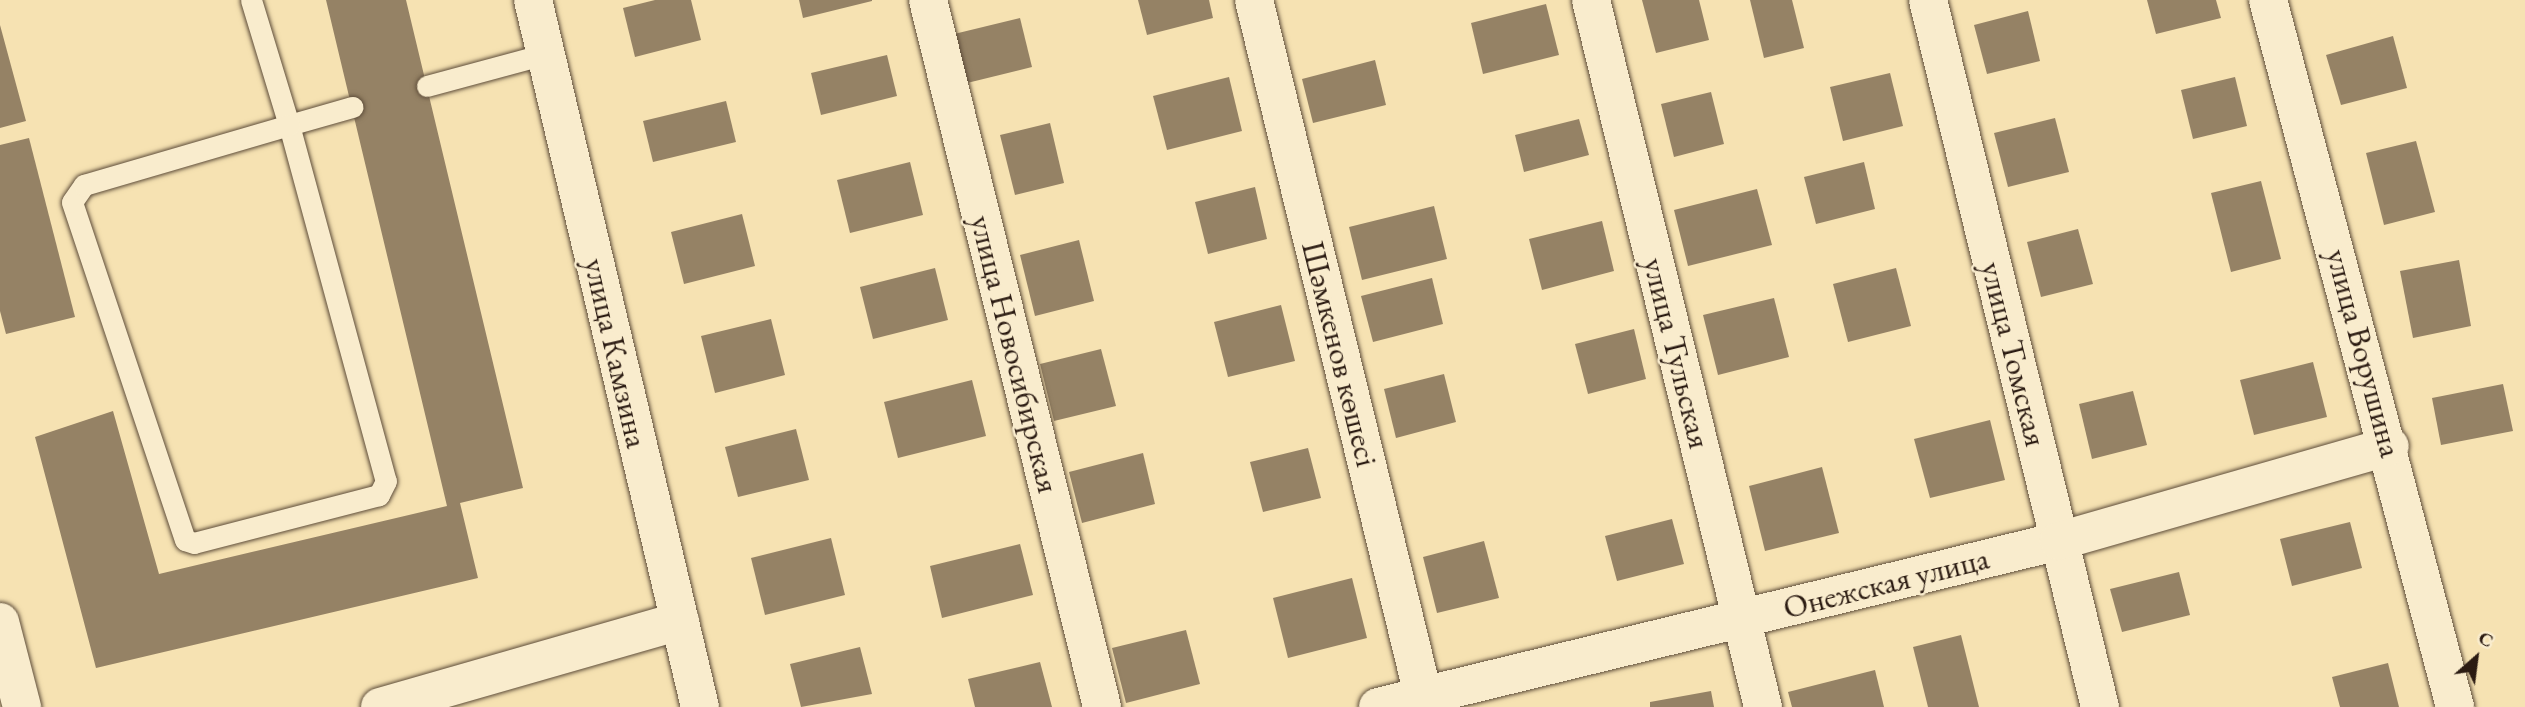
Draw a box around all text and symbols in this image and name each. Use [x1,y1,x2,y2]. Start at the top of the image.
street label: улица Новосибирская [962,211,1068,497]
street label: Шәмкенов көшесі [1293,237,1387,471]
street label: улица Ворушина [2318,245,2410,461]
street label: улица Камзина [576,254,656,452]
street label: улица Тульская [1635,254,1719,452]
street label: улица Томская [1972,258,2056,450]
street label: Онежская улица [1779,539,1993,627]
north arrow [2441,623,2511,693]
text: С [2474,625,2498,653]

